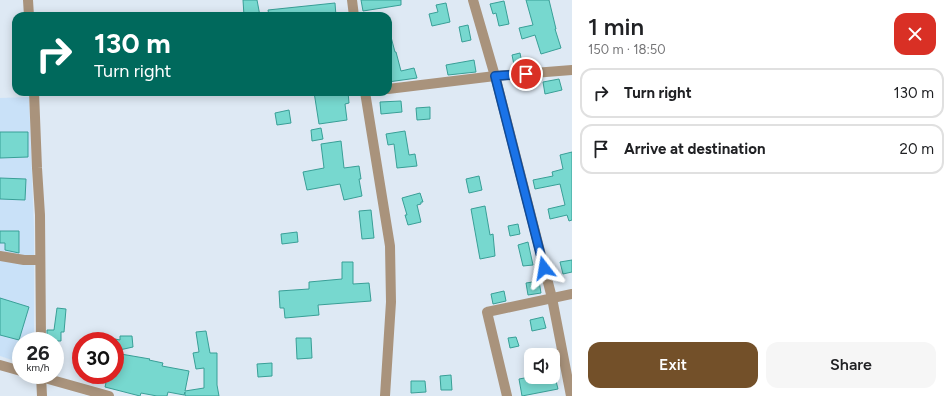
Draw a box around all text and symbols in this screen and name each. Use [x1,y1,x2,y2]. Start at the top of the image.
text: 1 min [588,12,644,41]
button: close [894,13,936,55]
text: 130 m [94,26,171,60]
icon: right [28,28,80,80]
text: 150 m · 18:50 [588,42,666,57]
pin [509,57,543,91]
text: Turn right [94,60,171,82]
icon: arrive [515,63,537,85]
icon: right [590,82,612,104]
text: Turn right [624,84,692,102]
text: 130 m [894,84,934,102]
icon: arrive [590,138,612,160]
text: Arrive at destination [624,140,765,158]
text: 20 m [900,140,934,158]
position arrow [523,247,565,289]
speed limit sign: 30 [72,332,124,384]
text: 26 [26,341,50,365]
button: Exit [588,342,758,388]
button: Share [766,342,936,388]
map controls [524,348,560,384]
button: sound [524,348,560,384]
text: km/h [27,361,49,374]

